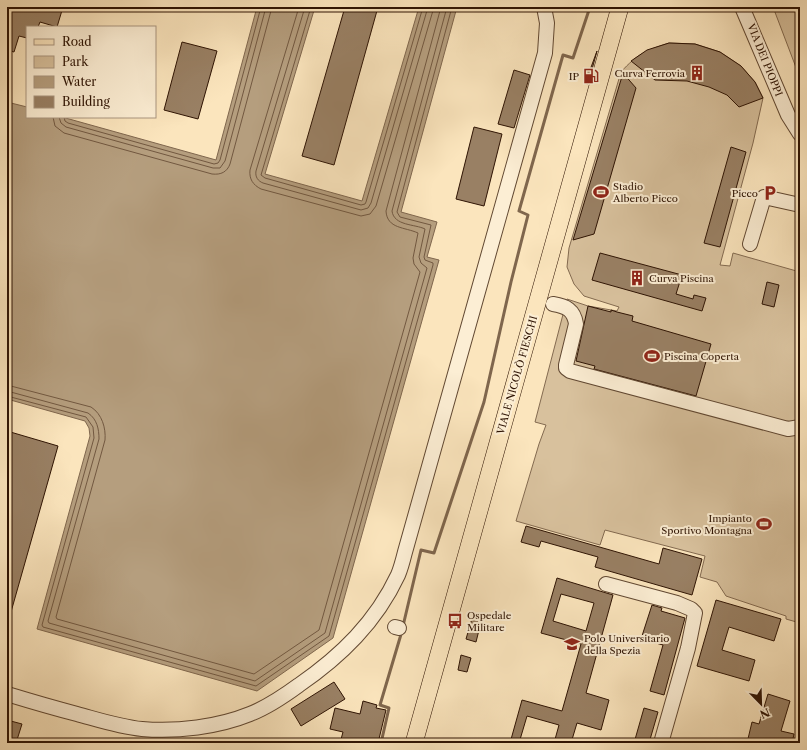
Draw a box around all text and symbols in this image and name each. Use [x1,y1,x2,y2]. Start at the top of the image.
street label: VIA DEI PIOPPI [744,21,786,98]
legend [26,26,156,118]
text: Road [62,34,92,49]
text: Park [62,54,89,69]
building icon: Curva Ferrovia [688,64,706,82]
fuel station icon: IP [582,67,600,85]
place label: Curva Ferrovia [614,67,686,80]
place label: IP [569,70,579,83]
text: Water [61,74,96,89]
text: Building [62,94,110,109]
place label: Stadio Alberto Picco [612,180,678,205]
sports icon: Stadio Alberto Picco [592,183,610,201]
parking icon: Picco [761,184,779,202]
place label: Picco [732,187,758,200]
building icon: Curva Piscina [628,269,646,287]
place label: Curva Piscina [649,272,715,285]
street label: VIALE NICOLÒ FIESCHI [494,314,540,437]
sports icon: Piscina Coperta [643,347,661,365]
place label: Piscina Coperta [664,350,740,363]
place label: Impianto Sportivo Montagna [661,512,753,537]
sports icon: Impianto Sportivo Montagna [755,515,773,533]
place label: Ospedale Militare [467,609,512,634]
bus stop icon: Ospedale Militare [446,612,464,630]
place label: Polo Universitario della Spezia [584,632,669,657]
school or university icon: Polo Universitario della Spezia [563,635,581,653]
north arrow [741,684,781,724]
text: N [757,705,772,722]

